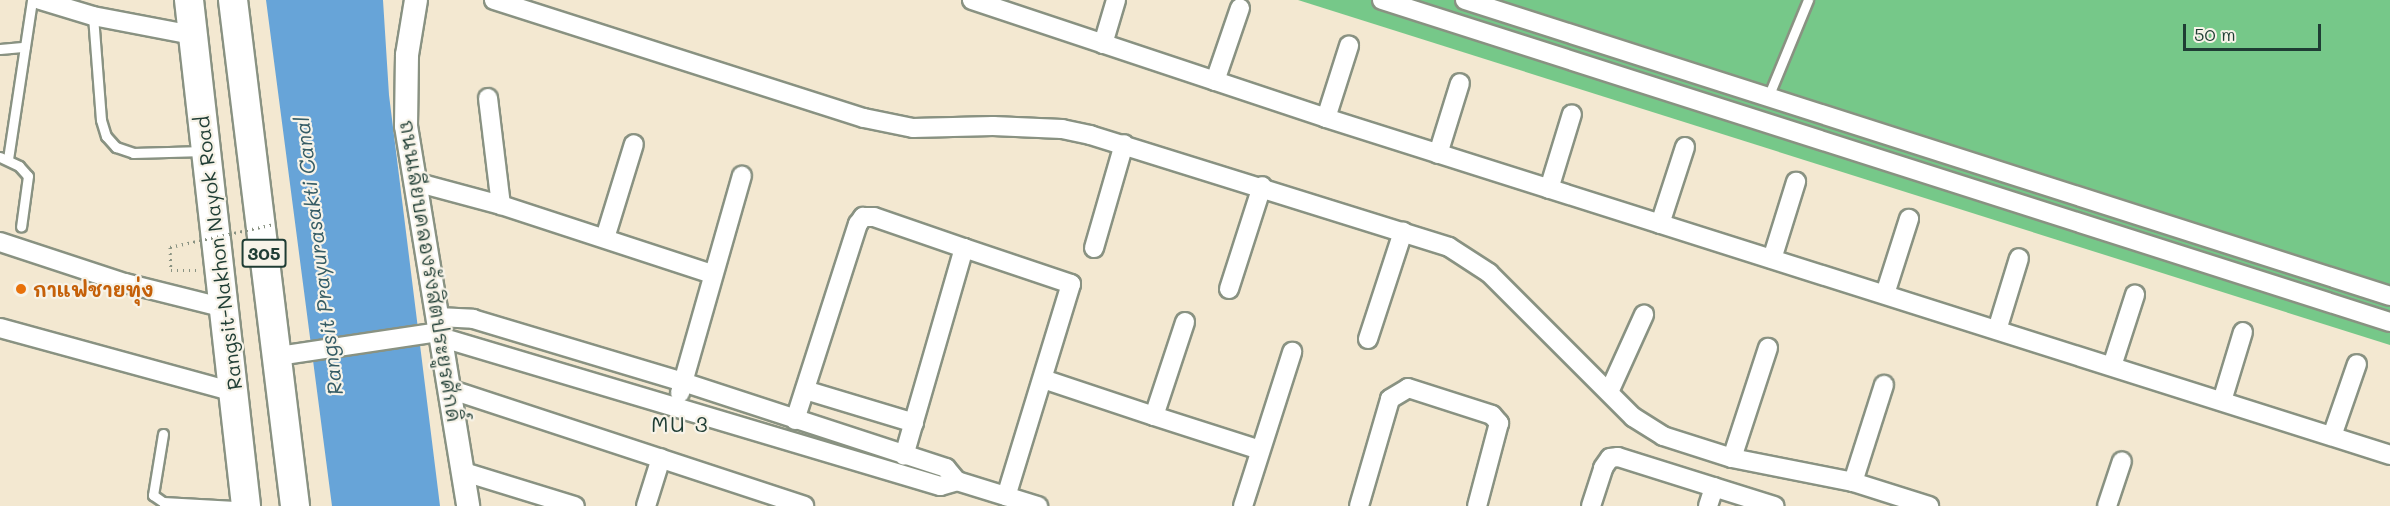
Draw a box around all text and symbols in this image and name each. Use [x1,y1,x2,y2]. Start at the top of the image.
scale bar [2186,12,2324,50]
text: 50 m [2194,22,2236,46]
street label: Rangsit-Nakhon Nayok Road [189,115,247,391]
water label: Rangsit Prayurasakti Canal [288,115,348,397]
street label: ถนนเลียบคลองรังสิตประยูรศักดิ์ [395,118,467,424]
road number: 305 [242,238,286,268]
place label: กาแฟชายทุ่ง [33,277,154,301]
marker: กาแฟชายทุ่ง [14,282,28,296]
district label: MU 3 [651,411,709,437]

